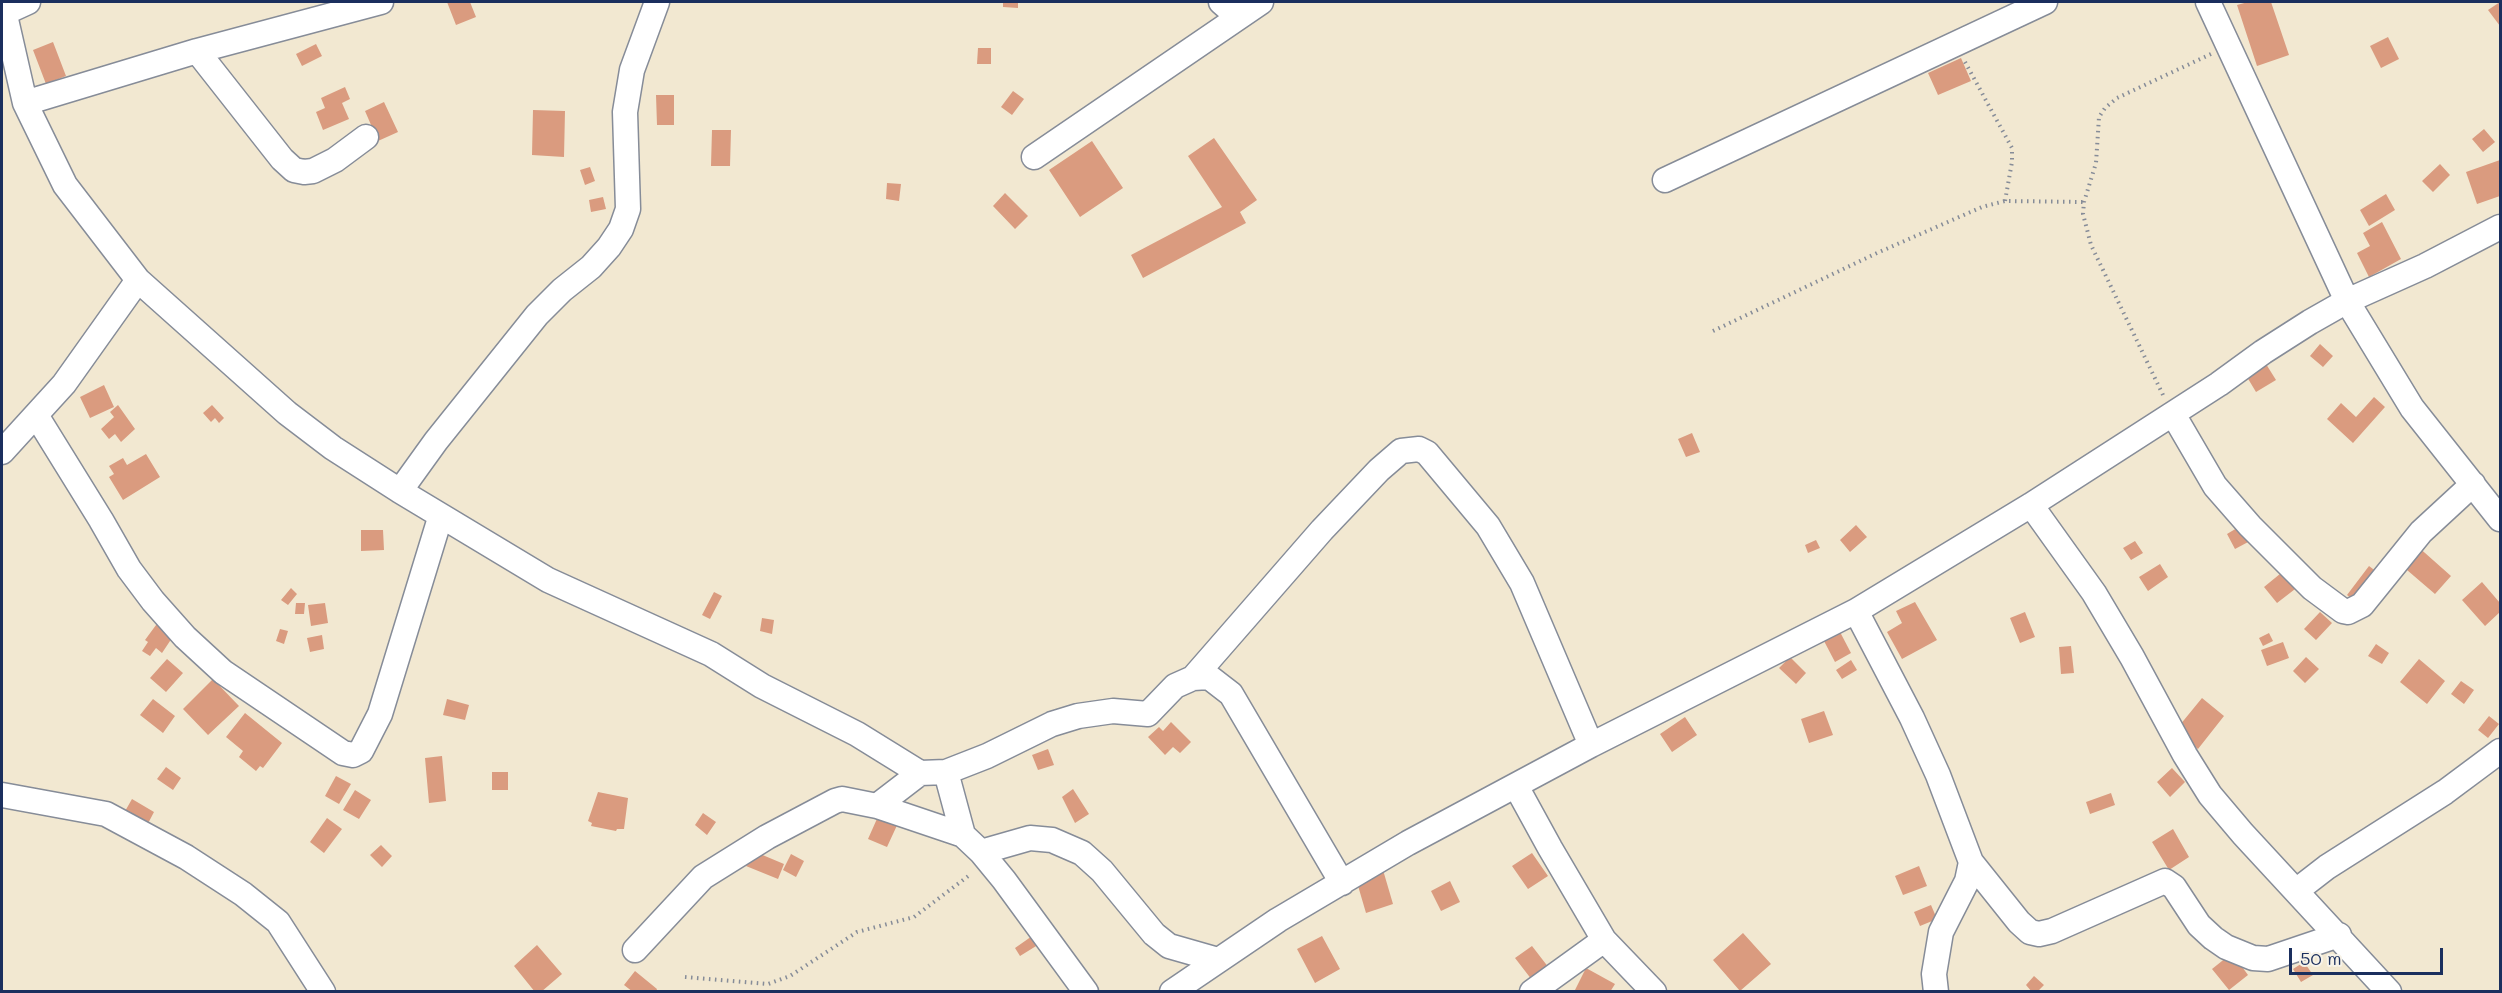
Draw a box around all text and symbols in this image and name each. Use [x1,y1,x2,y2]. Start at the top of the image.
scale bar [2292,936,2446,974]
text: 50 m [2300,946,2342,970]

